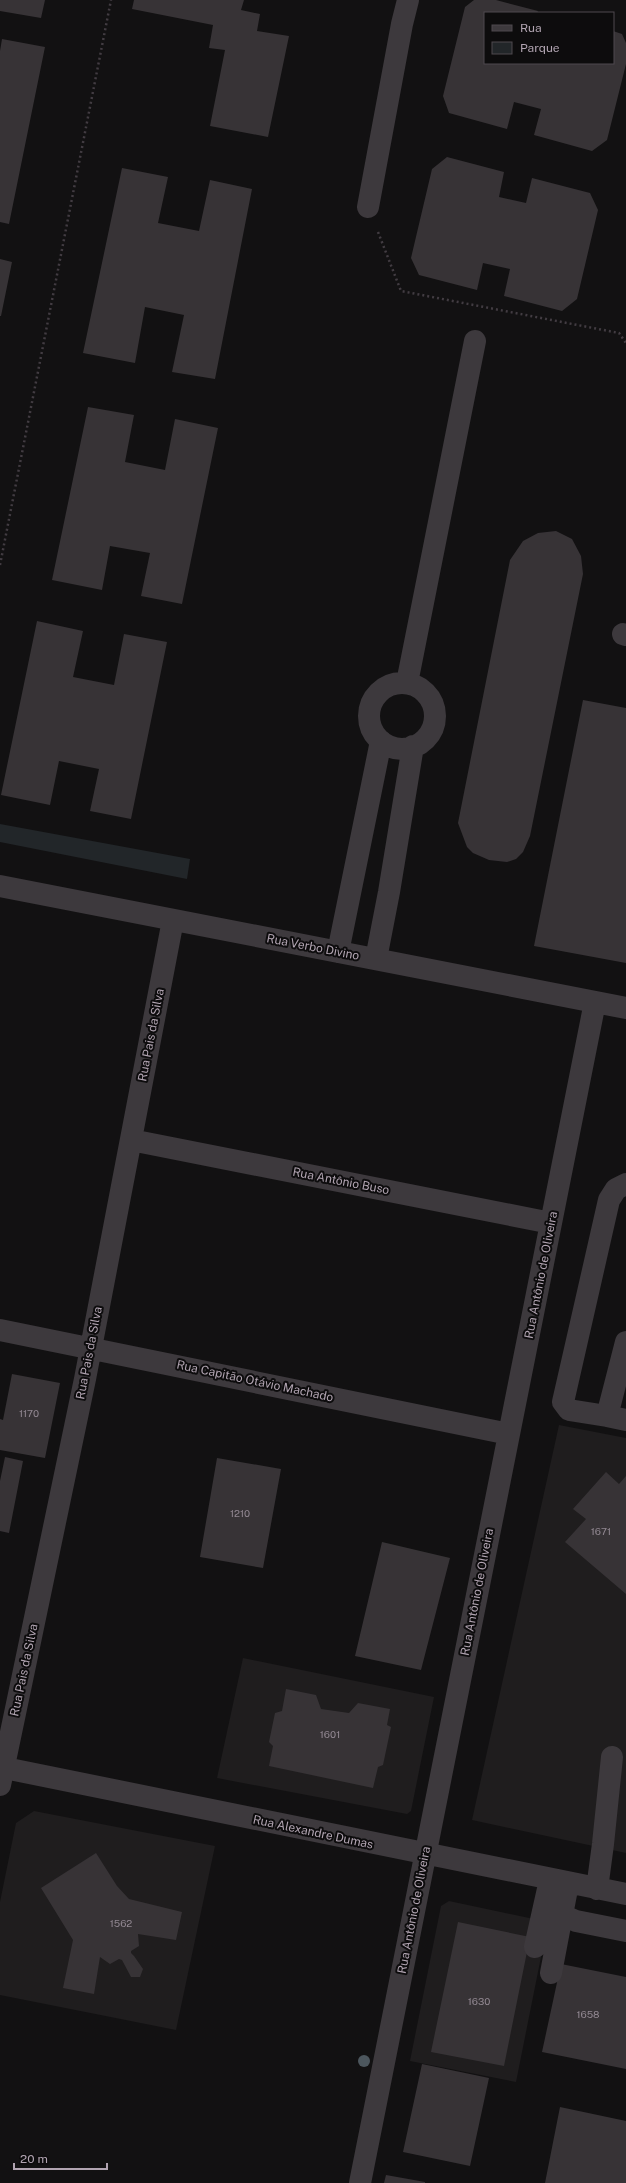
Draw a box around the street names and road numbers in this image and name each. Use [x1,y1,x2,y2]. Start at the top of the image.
street label: Rua Verbo Divino [265,931,361,963]
street label: Rua Pais da Silva [135,987,167,1083]
street label: Rua Antônio Buso [291,1165,391,1197]
street label: Rua Antônio de Oliveira [522,1210,560,1340]
street label: Rua Pais da Silva [73,1305,105,1401]
street label: Rua Capitão Otávio Machado [175,1358,335,1405]
street label: Rua Antônio de Oliveira [458,1527,496,1657]
street label: Rua Pais da Silva [7,1622,41,1718]
street label: Rua Alexandre Dumas [252,1812,374,1852]
street label: Rua Antônio de Oliveira [395,1845,433,1975]

